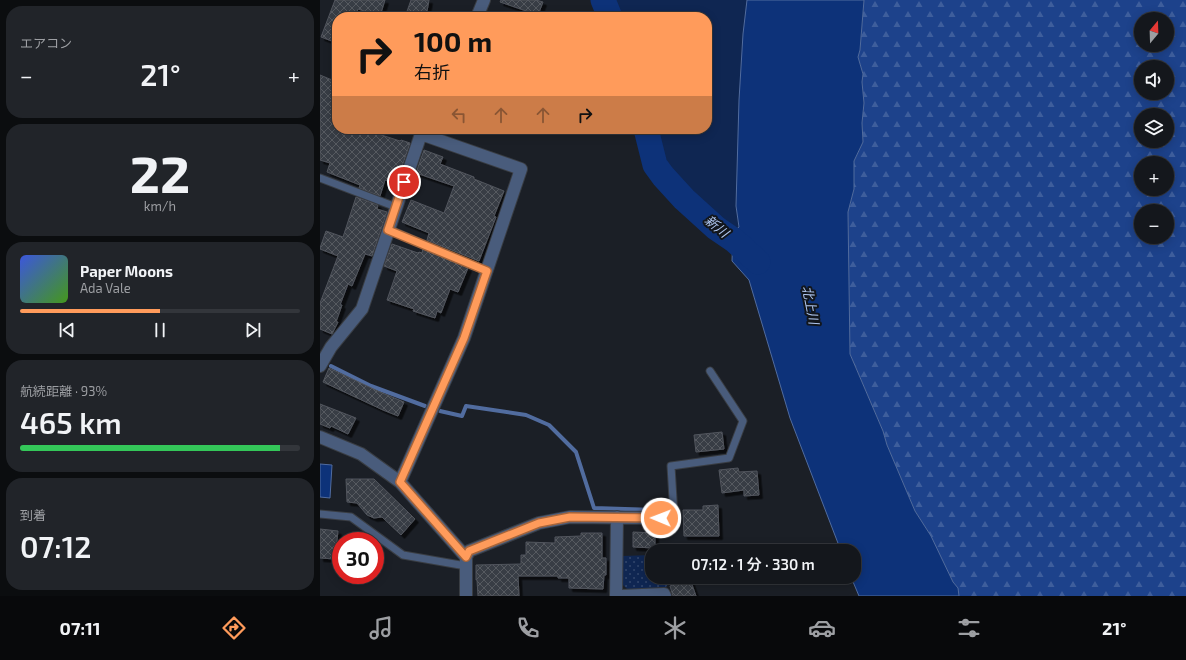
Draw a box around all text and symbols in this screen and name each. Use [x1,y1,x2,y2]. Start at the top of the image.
north arrow [1134,12,1174,52]
map controls [1134,12,1174,244]
text: 100 m [414,24,492,58]
icon: right [348,28,400,80]
text: エアコン [20,35,72,51]
text: 21° [140,56,181,92]
button: sound [1134,60,1174,100]
text: 右折 [414,61,450,83]
text: − [20,62,33,88]
text: + [288,62,300,88]
icon: left [448,104,470,126]
icon: ahead [490,104,512,126]
icon: ahead [532,104,554,126]
icon: right [574,104,596,126]
button: layers [1134,108,1174,148]
text: 22 [130,141,190,203]
button: + [1134,156,1174,196]
pin [387,165,421,199]
icon: arrive [393,171,415,193]
text: km/h [144,198,176,214]
button: − [1134,204,1174,244]
water label: 新川 [702,212,734,242]
text: Paper Moons [80,262,173,280]
text: Ada Vale [80,280,131,296]
water label: 北上川 [799,284,823,328]
icon: previous [56,319,78,341]
icon: pause [149,319,171,341]
icon: next [242,319,264,341]
text: 航続距離 · 93% [20,383,107,399]
text: 465 km [20,404,122,440]
position arrow [640,497,682,539]
text: 到着 [20,507,46,523]
text: 07:12 [20,528,91,564]
speed limit sign: 30 [332,532,384,584]
text: 07:12 · 1 分 · 330 m [691,555,815,573]
icon: directions [220,614,248,642]
icon: music [367,614,395,642]
icon: phone [514,614,542,642]
icon: climate [661,614,689,642]
icon: car [808,614,836,642]
icon: filters [955,614,983,642]
text: 07:11 [60,617,101,639]
text: 21° [1102,617,1126,639]

